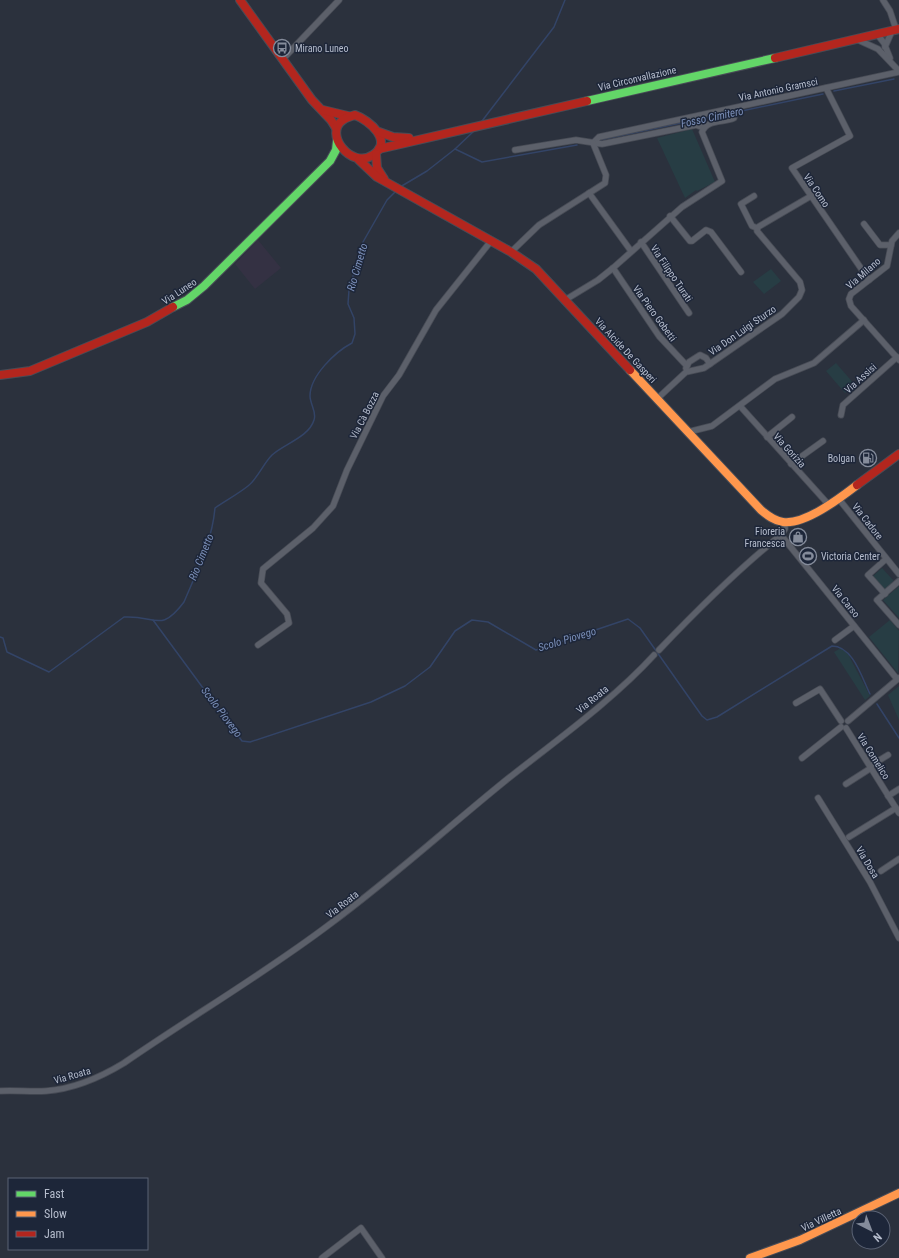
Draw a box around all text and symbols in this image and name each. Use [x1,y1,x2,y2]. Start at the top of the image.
bus stop icon: Mirano Luneo [272,38,292,58]
place label: Mirano Luneo [295,43,349,54]
street label: Via Circonvallazione [597,64,678,93]
street label: Via Antonio Gramsci [738,76,819,103]
water label: Fosso Cimitero [680,105,745,130]
street label: Via Como [801,171,832,209]
water label: Rio Cimetto [344,242,370,293]
street label: Via Filippo Turati [649,243,695,304]
street label: Via Milano [844,256,883,291]
street label: Via Luneo [160,276,199,307]
street label: Via Piero Gobetti [631,283,679,343]
street label: Via Don Luigi Sturzo [707,303,778,358]
street label: Via Alcide De Gasperi [593,316,659,385]
street label: Via Assisi [842,361,879,396]
street label: Via Cà Bozza [348,390,381,441]
street label: Via Gorizia [771,431,808,470]
fuel station icon: Bolgan [858,448,878,468]
place label: Bolgan [828,453,855,464]
street label: Via Cadore [850,501,885,542]
place label: Fioreria Francesca [745,526,785,549]
shop icon: Fioreria Francesca [788,527,808,547]
water label: Rio Cimetto [186,532,217,582]
sports icon: Victoria Center [798,546,818,566]
place label: Victoria Center [821,551,880,562]
street label: Via Carso [829,583,862,620]
water label: Scolo Piovego [537,625,598,654]
street label: Via Roata [574,683,611,716]
water label: Scolo Piovego [198,684,245,740]
street label: Via Comelico [855,731,892,781]
street label: Via Dosa [854,844,881,880]
street label: Via Roata [324,888,361,920]
street label: Via Roata [52,1065,92,1086]
legend [8,1178,148,1250]
text: Fast [44,1187,65,1201]
street label: Via Villetta [799,1205,843,1233]
text: Slow [44,1207,67,1221]
north arrow [851,1210,891,1250]
text: Jam [44,1227,65,1241]
text: N [870,1230,884,1244]

